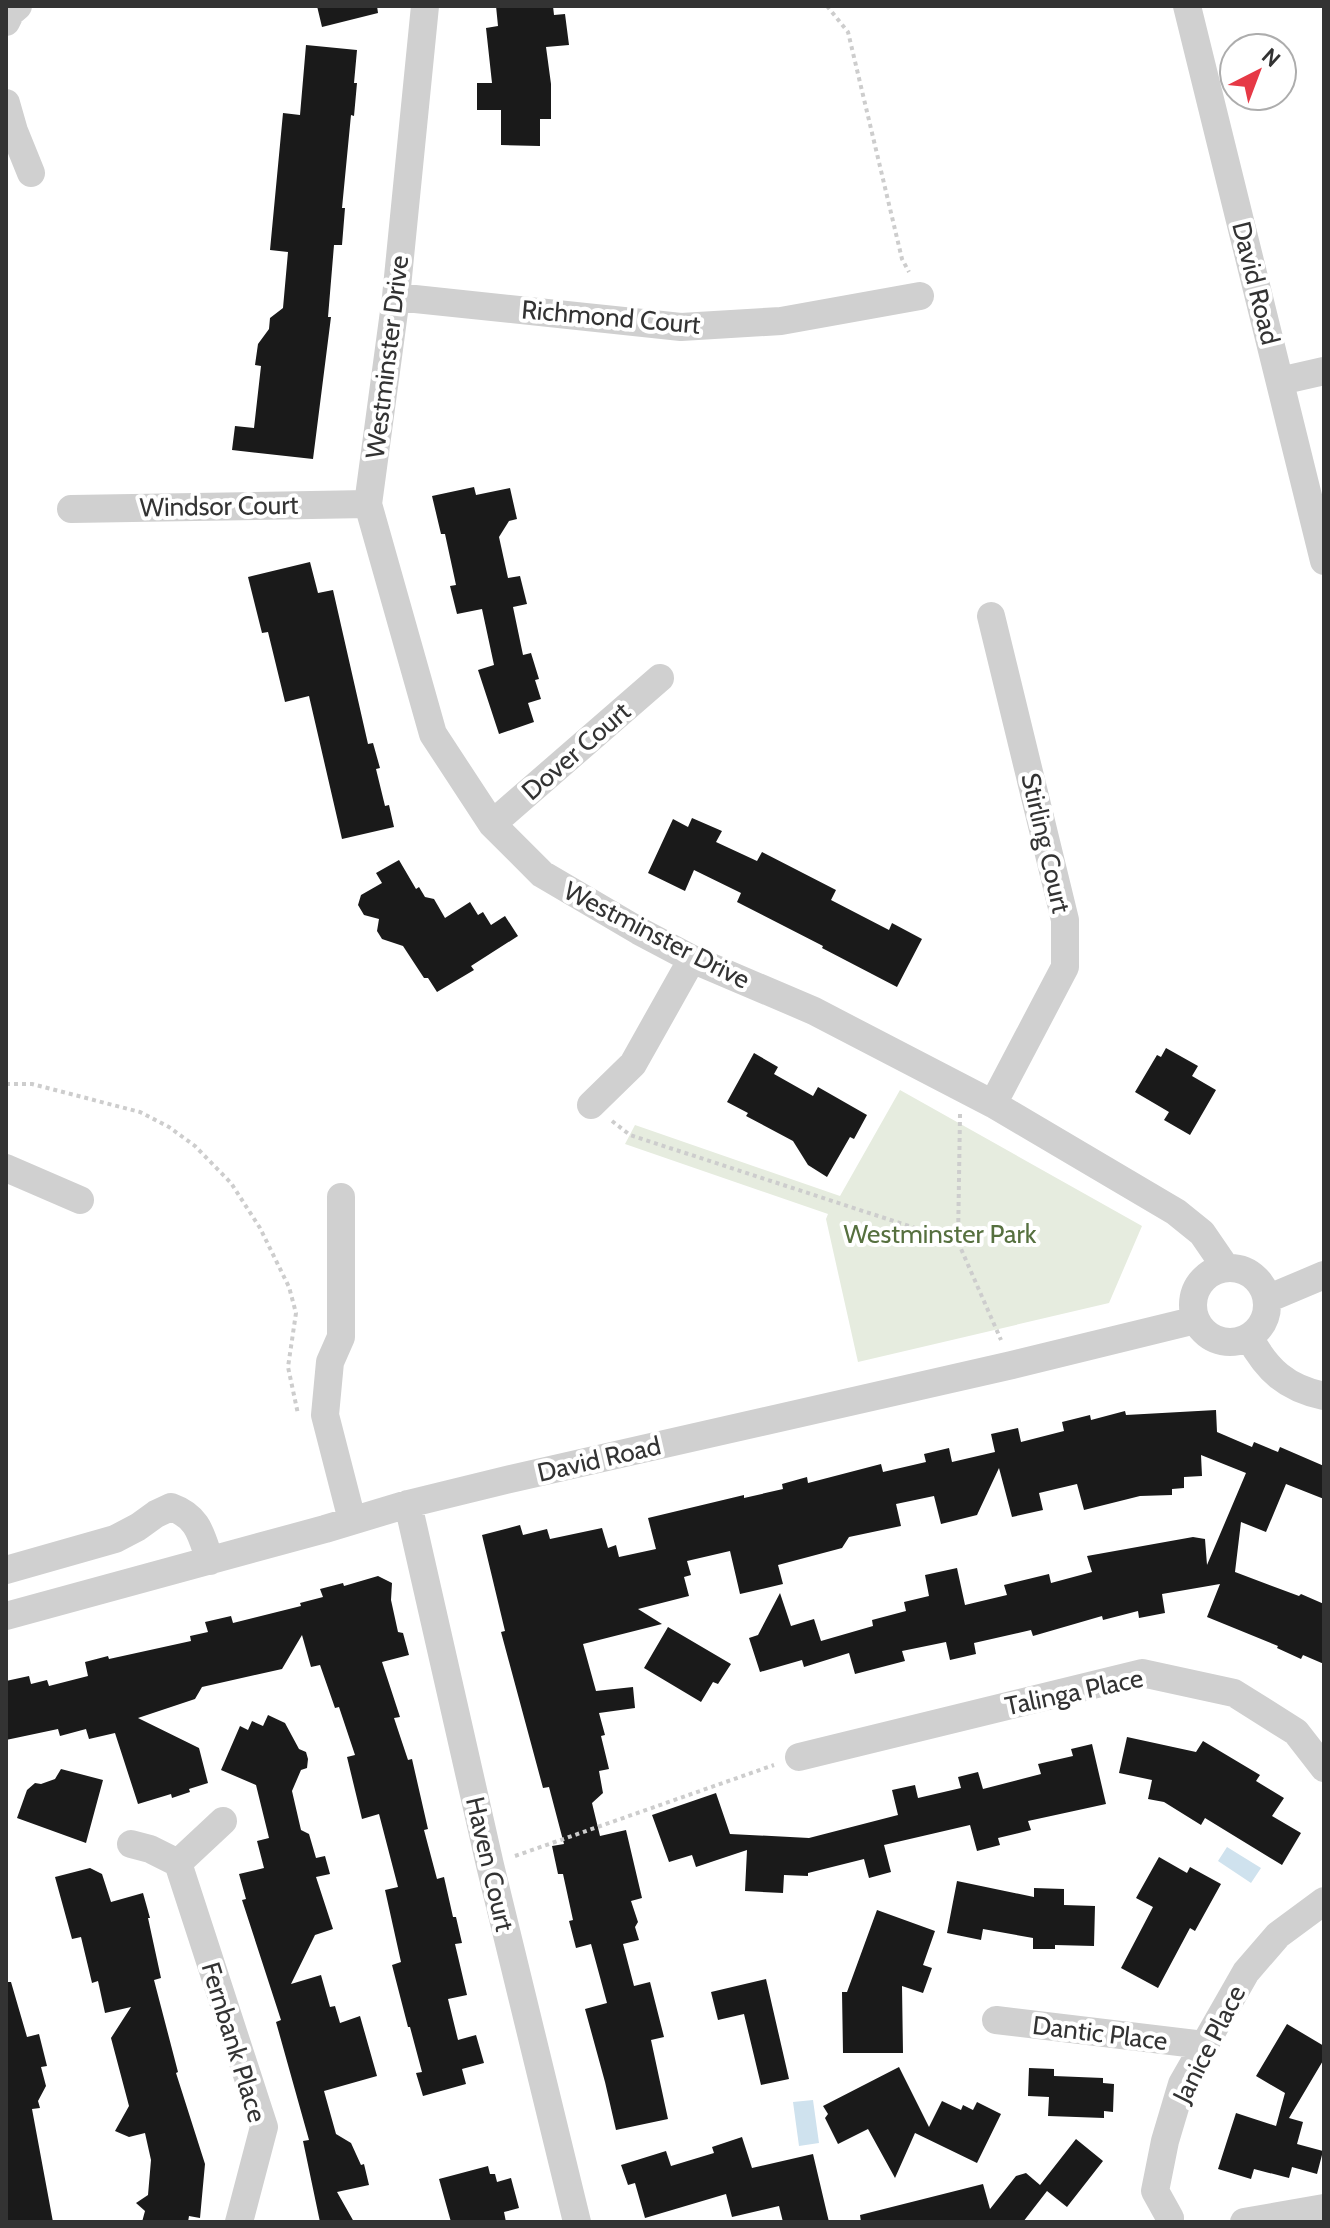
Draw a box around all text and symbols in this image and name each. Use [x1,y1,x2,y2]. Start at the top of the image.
north arrow [1218,32,1298,112]
text: N [1256,42,1286,73]
street label: David Road [1225,218,1287,348]
street label: Westminster Drive [359,254,415,460]
street label: Richmond Court [520,293,702,341]
street label: Windsor Court [139,489,299,523]
street label: Dover Court [515,695,637,807]
street label: Stirling Court [1014,770,1078,916]
street label: Westminster Drive [559,874,755,996]
park label: Westminster Park [844,1218,1037,1250]
street label: David Road [534,1429,664,1489]
street label: Talinga Place [1002,1662,1146,1722]
street label: Haven Court [459,1794,521,1935]
street label: Fernbank Place [194,1958,274,2126]
street label: Janice Place [1165,1980,1252,2109]
street label: Dantic Place [1031,2009,1169,2057]

